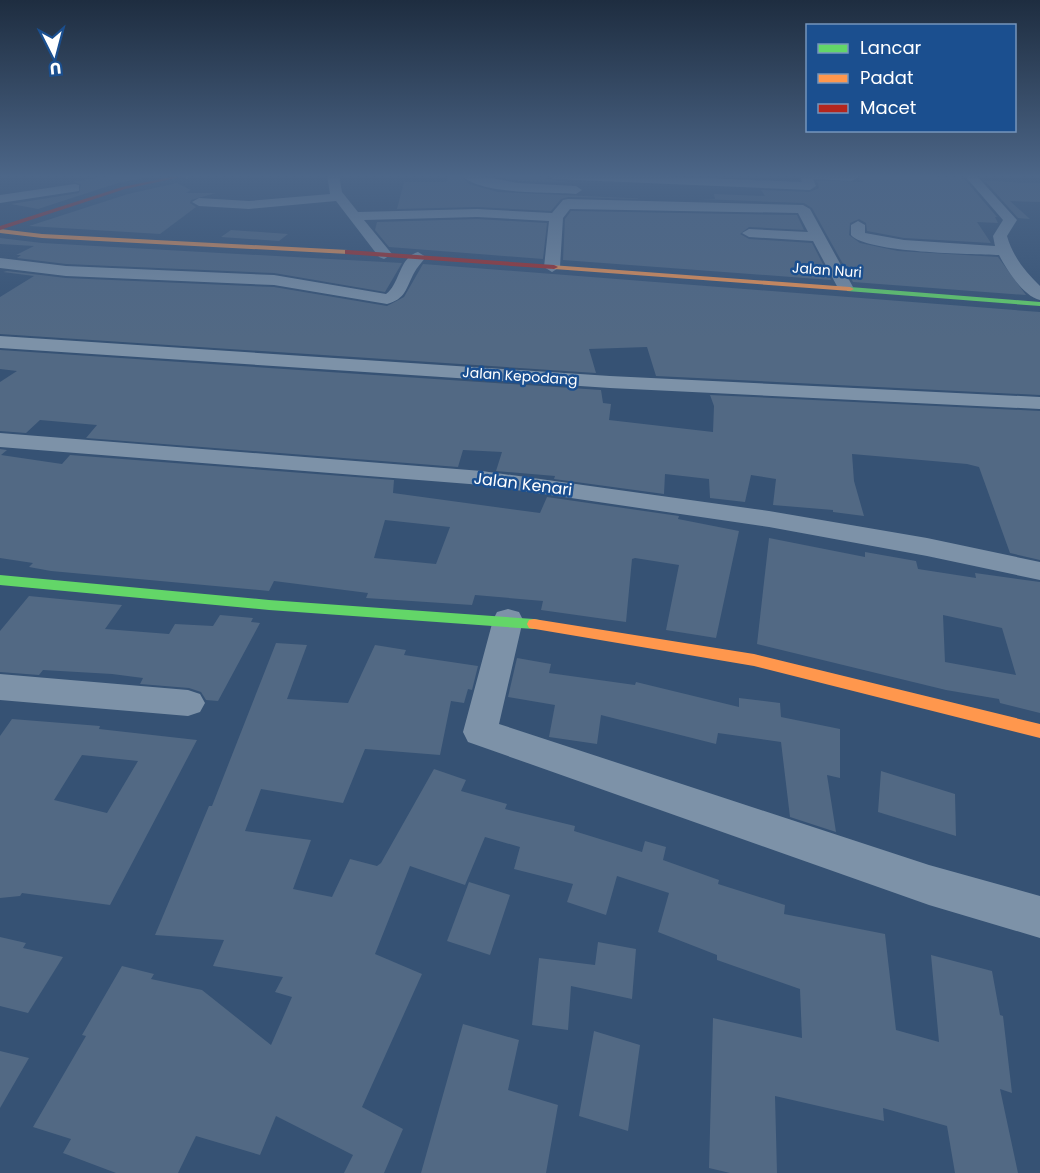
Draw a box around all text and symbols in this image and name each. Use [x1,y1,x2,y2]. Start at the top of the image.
north arrow [24,24,84,84]
legend [806,24,1016,132]
text: Lancar [860,35,922,60]
text: U [49,56,62,80]
text: Padat [860,65,913,90]
text: Macet [860,95,916,120]
street label: Jalan Nuri [791,258,863,282]
street label: Jalan Kepodang [462,362,578,390]
street label: Jalan Kenari [472,467,574,501]

